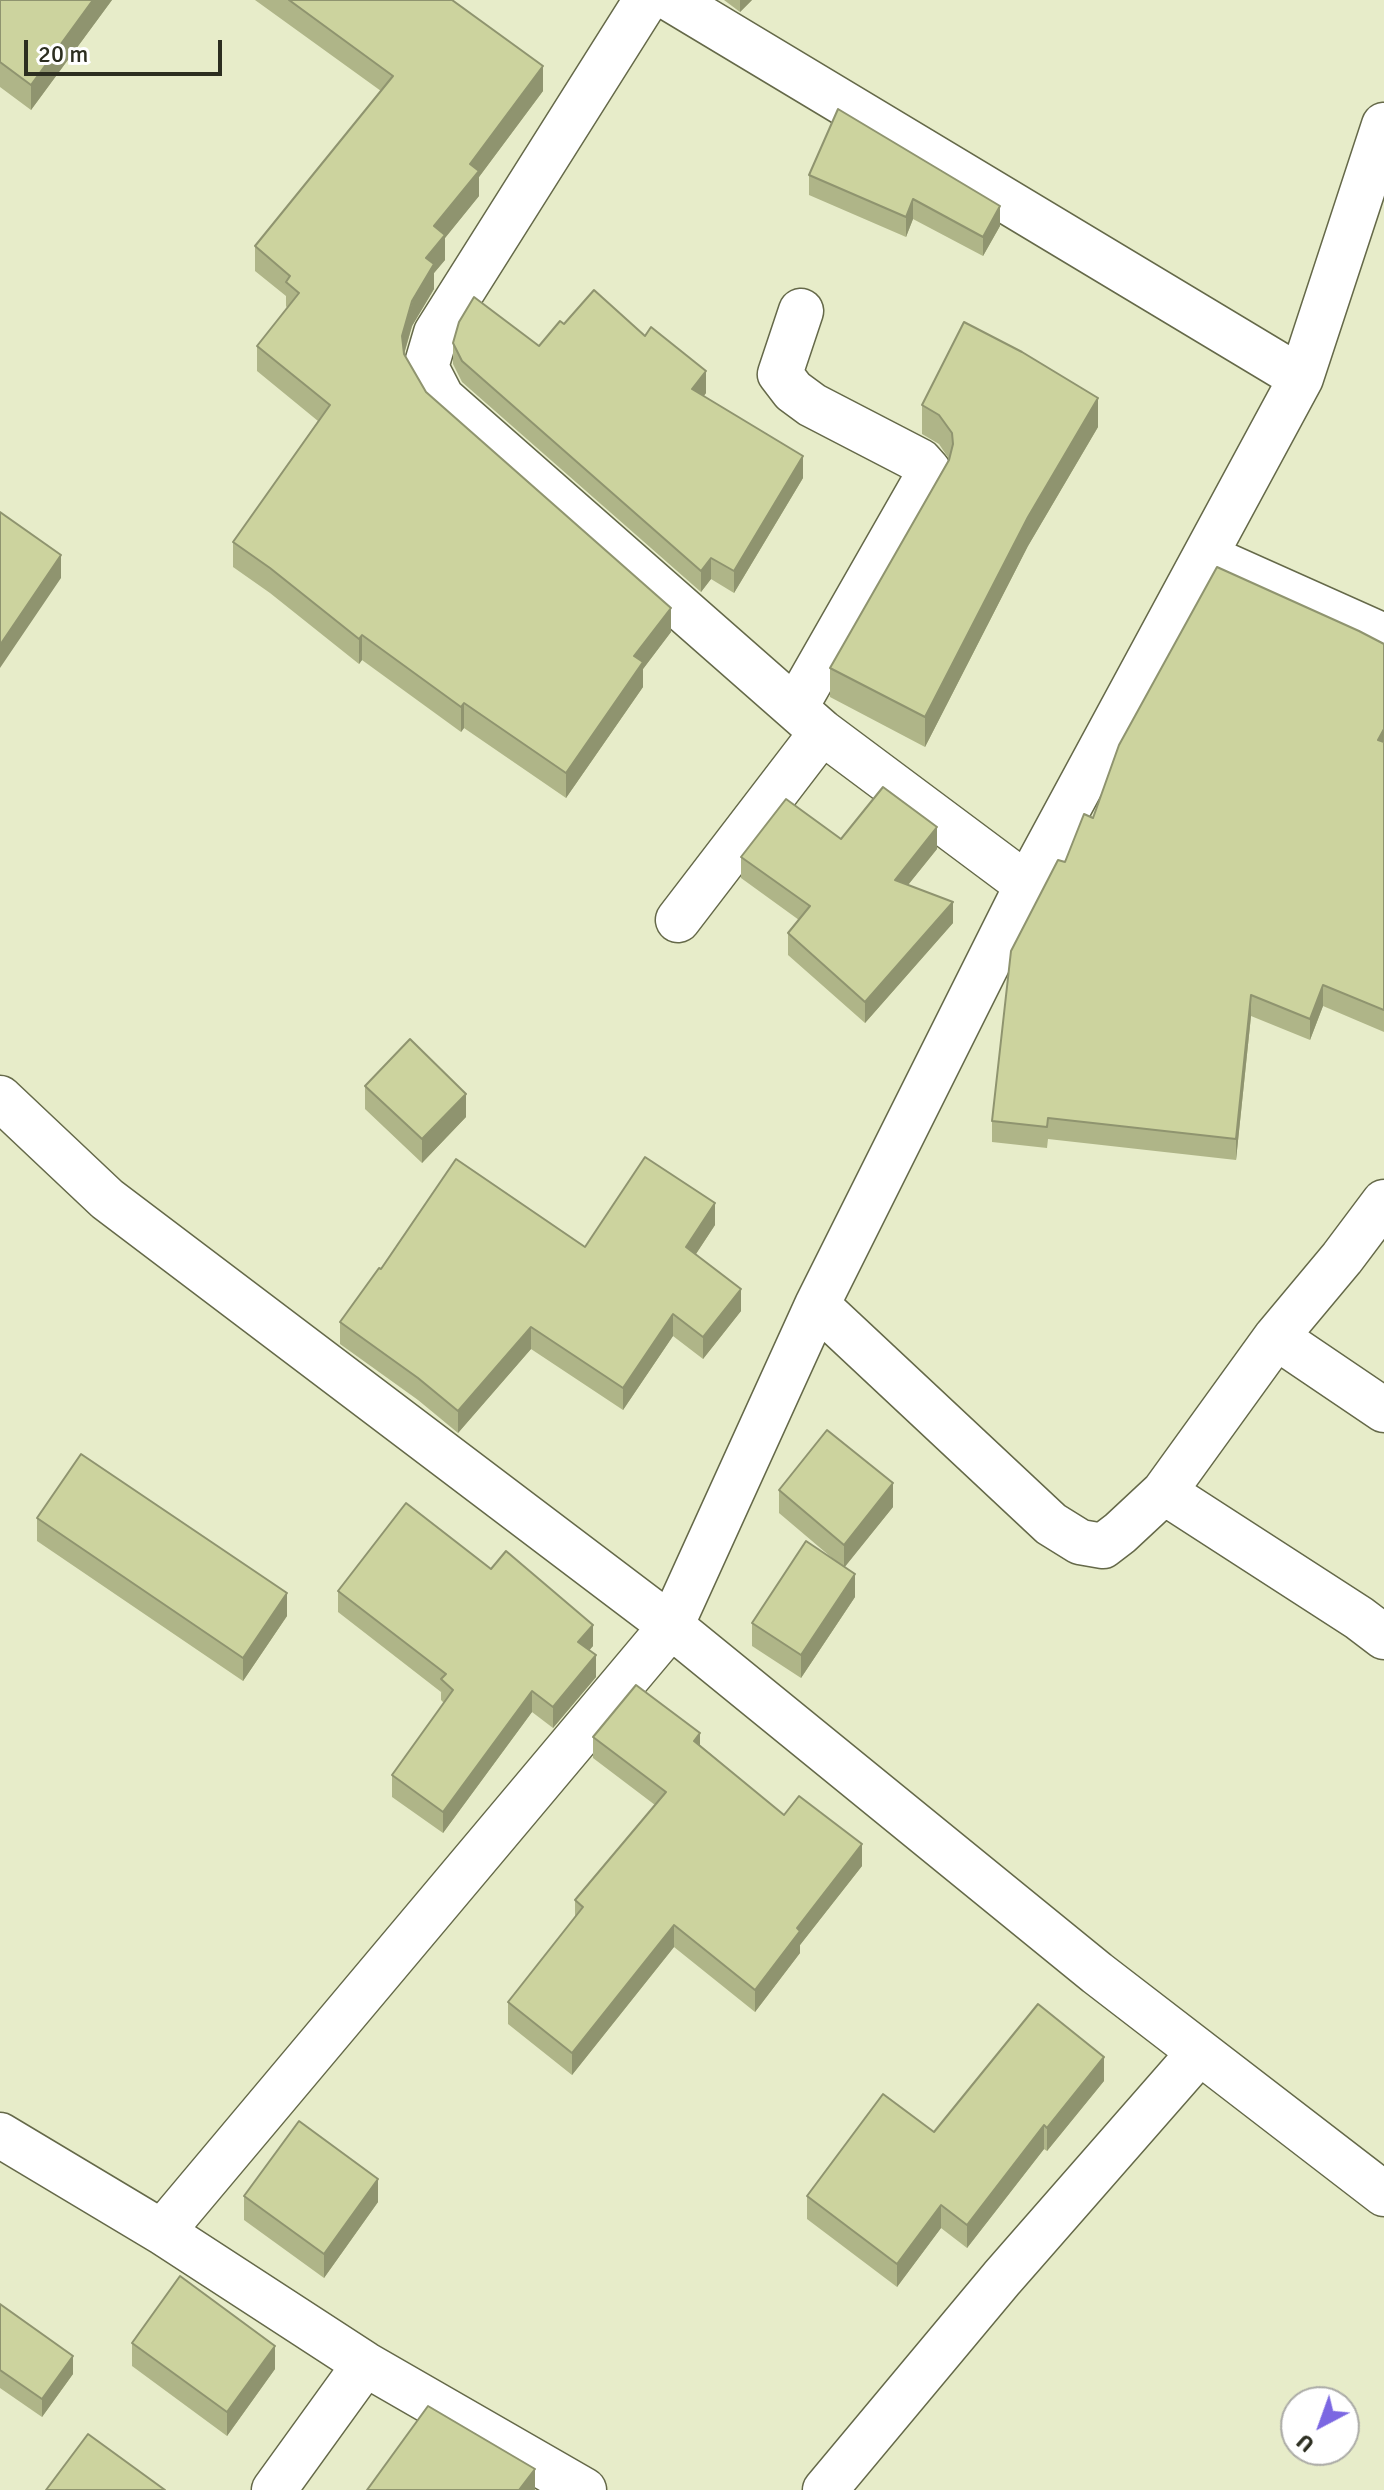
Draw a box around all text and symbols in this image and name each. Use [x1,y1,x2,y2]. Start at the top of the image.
scale bar [28,24,226,74]
text: 20 m [38,39,88,69]
north arrow [1280,2386,1360,2466]
text: U [1291,2428,1320,2458]

